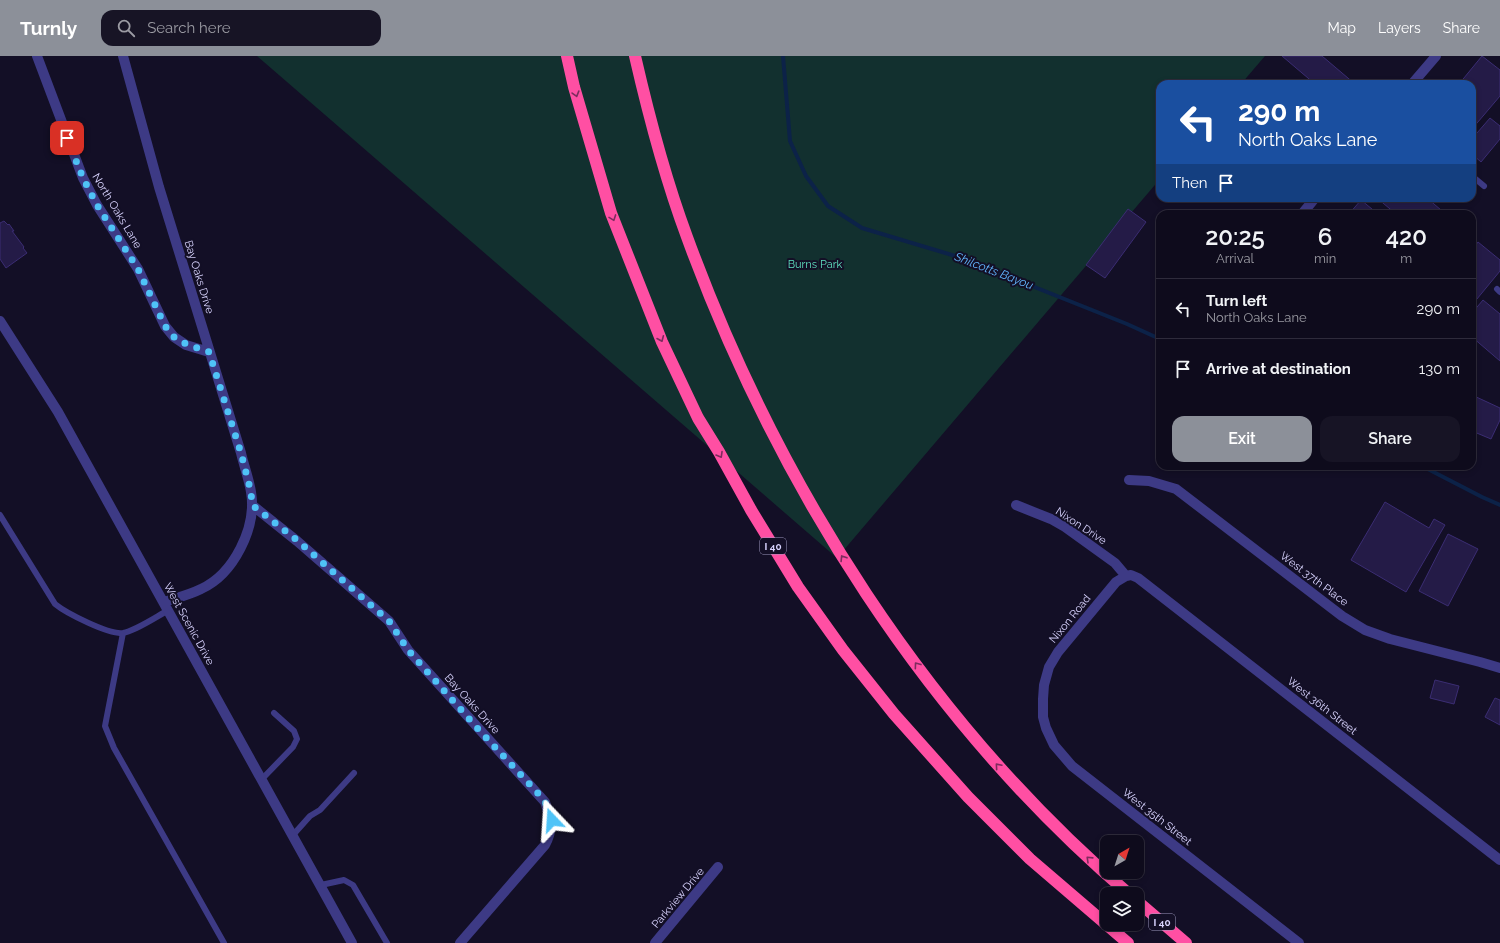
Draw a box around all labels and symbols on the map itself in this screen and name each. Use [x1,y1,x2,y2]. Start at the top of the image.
one-way arrow [571,91,579,97]
pin [50,121,84,155]
street label: North Oaks Lane [89,171,145,251]
one-way arrow [608,215,617,222]
street label: Bay Oaks Drive [182,239,216,316]
water label: Shilcotts Bayou [952,249,1035,292]
park label: Burns Park [788,258,843,271]
one-way arrow [656,336,664,343]
one-way arrow [716,451,723,458]
street label: Nixon Drive [1053,505,1109,548]
road number: I 40 [760,538,786,554]
street label: West 37th Place [1277,549,1351,609]
one-way arrow [840,555,847,562]
street label: West Scenic Drive [161,581,217,668]
street label: Nixon Road [1047,592,1094,646]
one-way arrow [915,662,922,669]
street label: Bay Oaks Drive [442,671,503,737]
street label: West 36th Street [1285,675,1360,737]
one-way arrow [996,763,1003,770]
street label: West 35th Street [1120,786,1194,848]
position arrow [531,799,573,841]
north arrow [1100,835,1144,879]
one-way arrow [1086,856,1094,864]
street label: Parkview Drive [649,865,707,931]
road number: I 40 [1149,914,1175,930]

